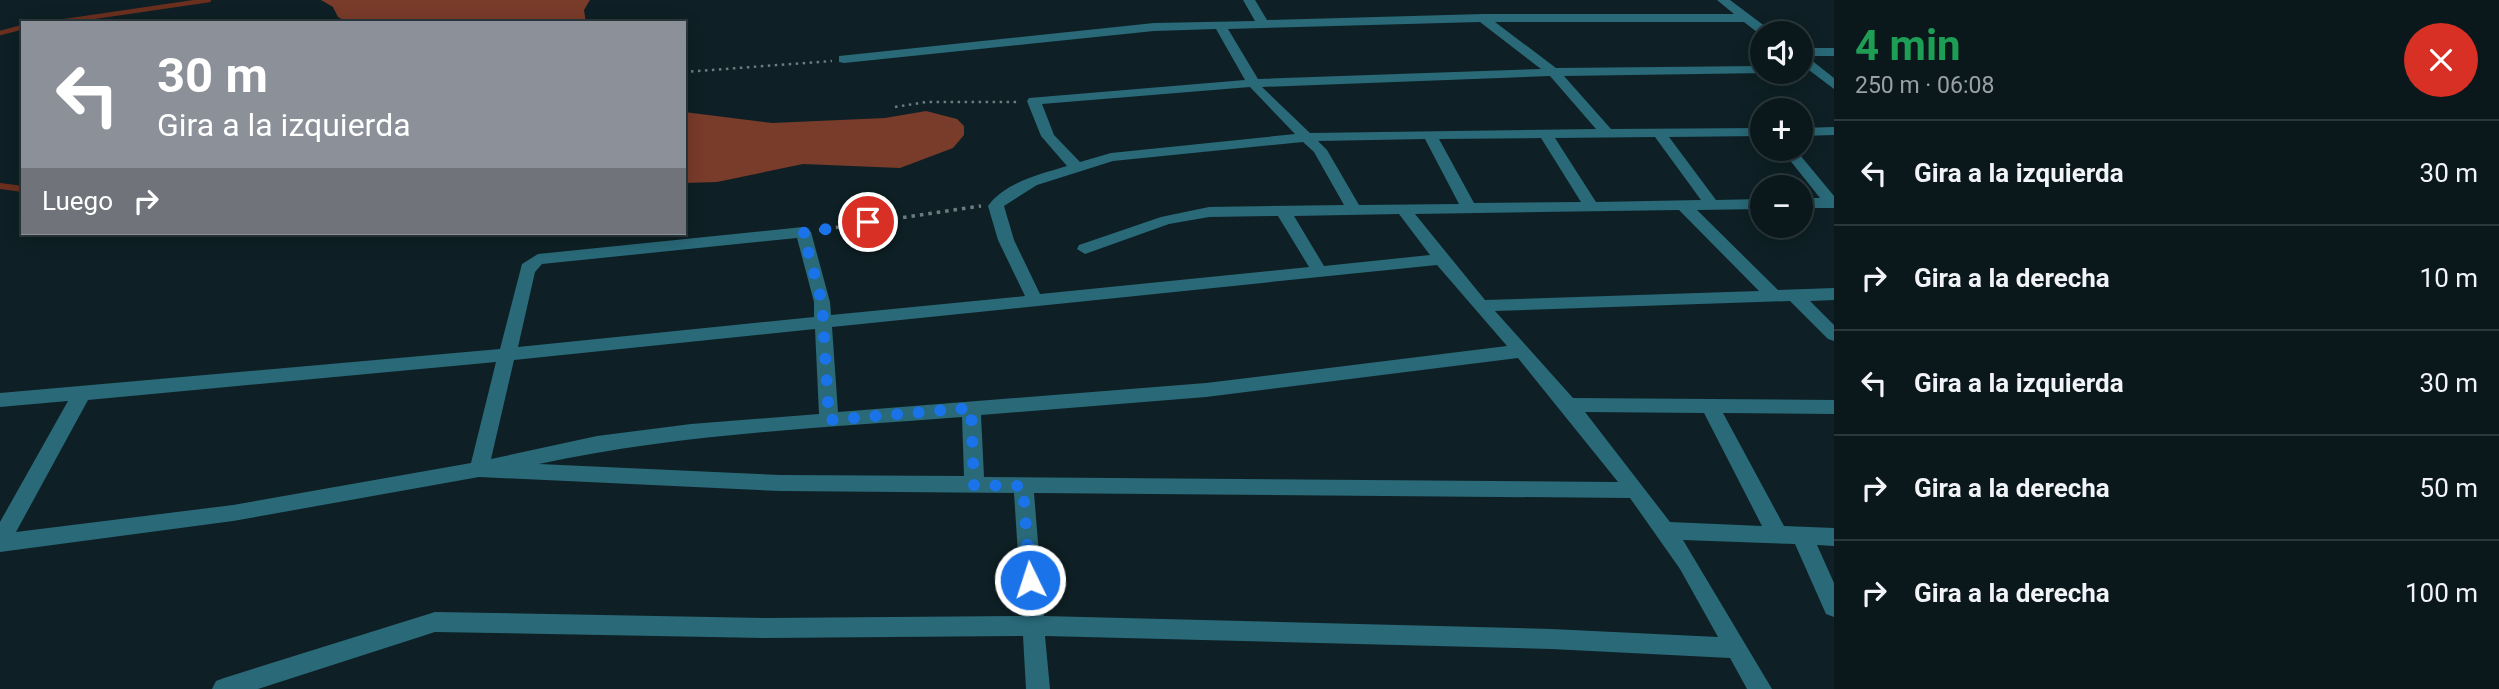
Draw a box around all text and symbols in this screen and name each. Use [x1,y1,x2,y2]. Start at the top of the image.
map controls [1750,21,1813,238]
button: sound [1750,21,1813,84]
text: 4 min [1855,21,1961,70]
button: close [2404,23,2478,97]
text: 30 m [157,47,268,104]
icon: left [42,49,133,140]
text: 250 m · 06:08 [1855,72,1994,99]
button: + [1750,98,1813,161]
text: Gira a la izquierda [157,106,411,144]
icon: left [1855,154,1893,192]
text: Gira a la izquierda [1914,158,2124,188]
text: 30 m [2420,158,2478,188]
button: − [1750,175,1813,238]
icon: right [127,182,165,220]
text: Luego [42,186,113,216]
pin [838,192,898,252]
icon: arrive [849,203,887,241]
icon: right [1855,259,1893,297]
text: Gira a la derecha [1914,263,2110,293]
text: 10 m [2420,263,2478,293]
icon: left [1855,364,1893,402]
text: Gira a la izquierda [1914,368,2124,398]
text: 30 m [2420,368,2478,398]
icon: right [1855,469,1893,507]
text: Gira a la derecha [1914,473,2110,503]
text: 50 m [2420,473,2478,503]
position arrow [993,543,1067,617]
icon: right [1855,574,1893,612]
text: Gira a la derecha [1914,578,2110,608]
text: 100 m [2405,578,2478,608]

